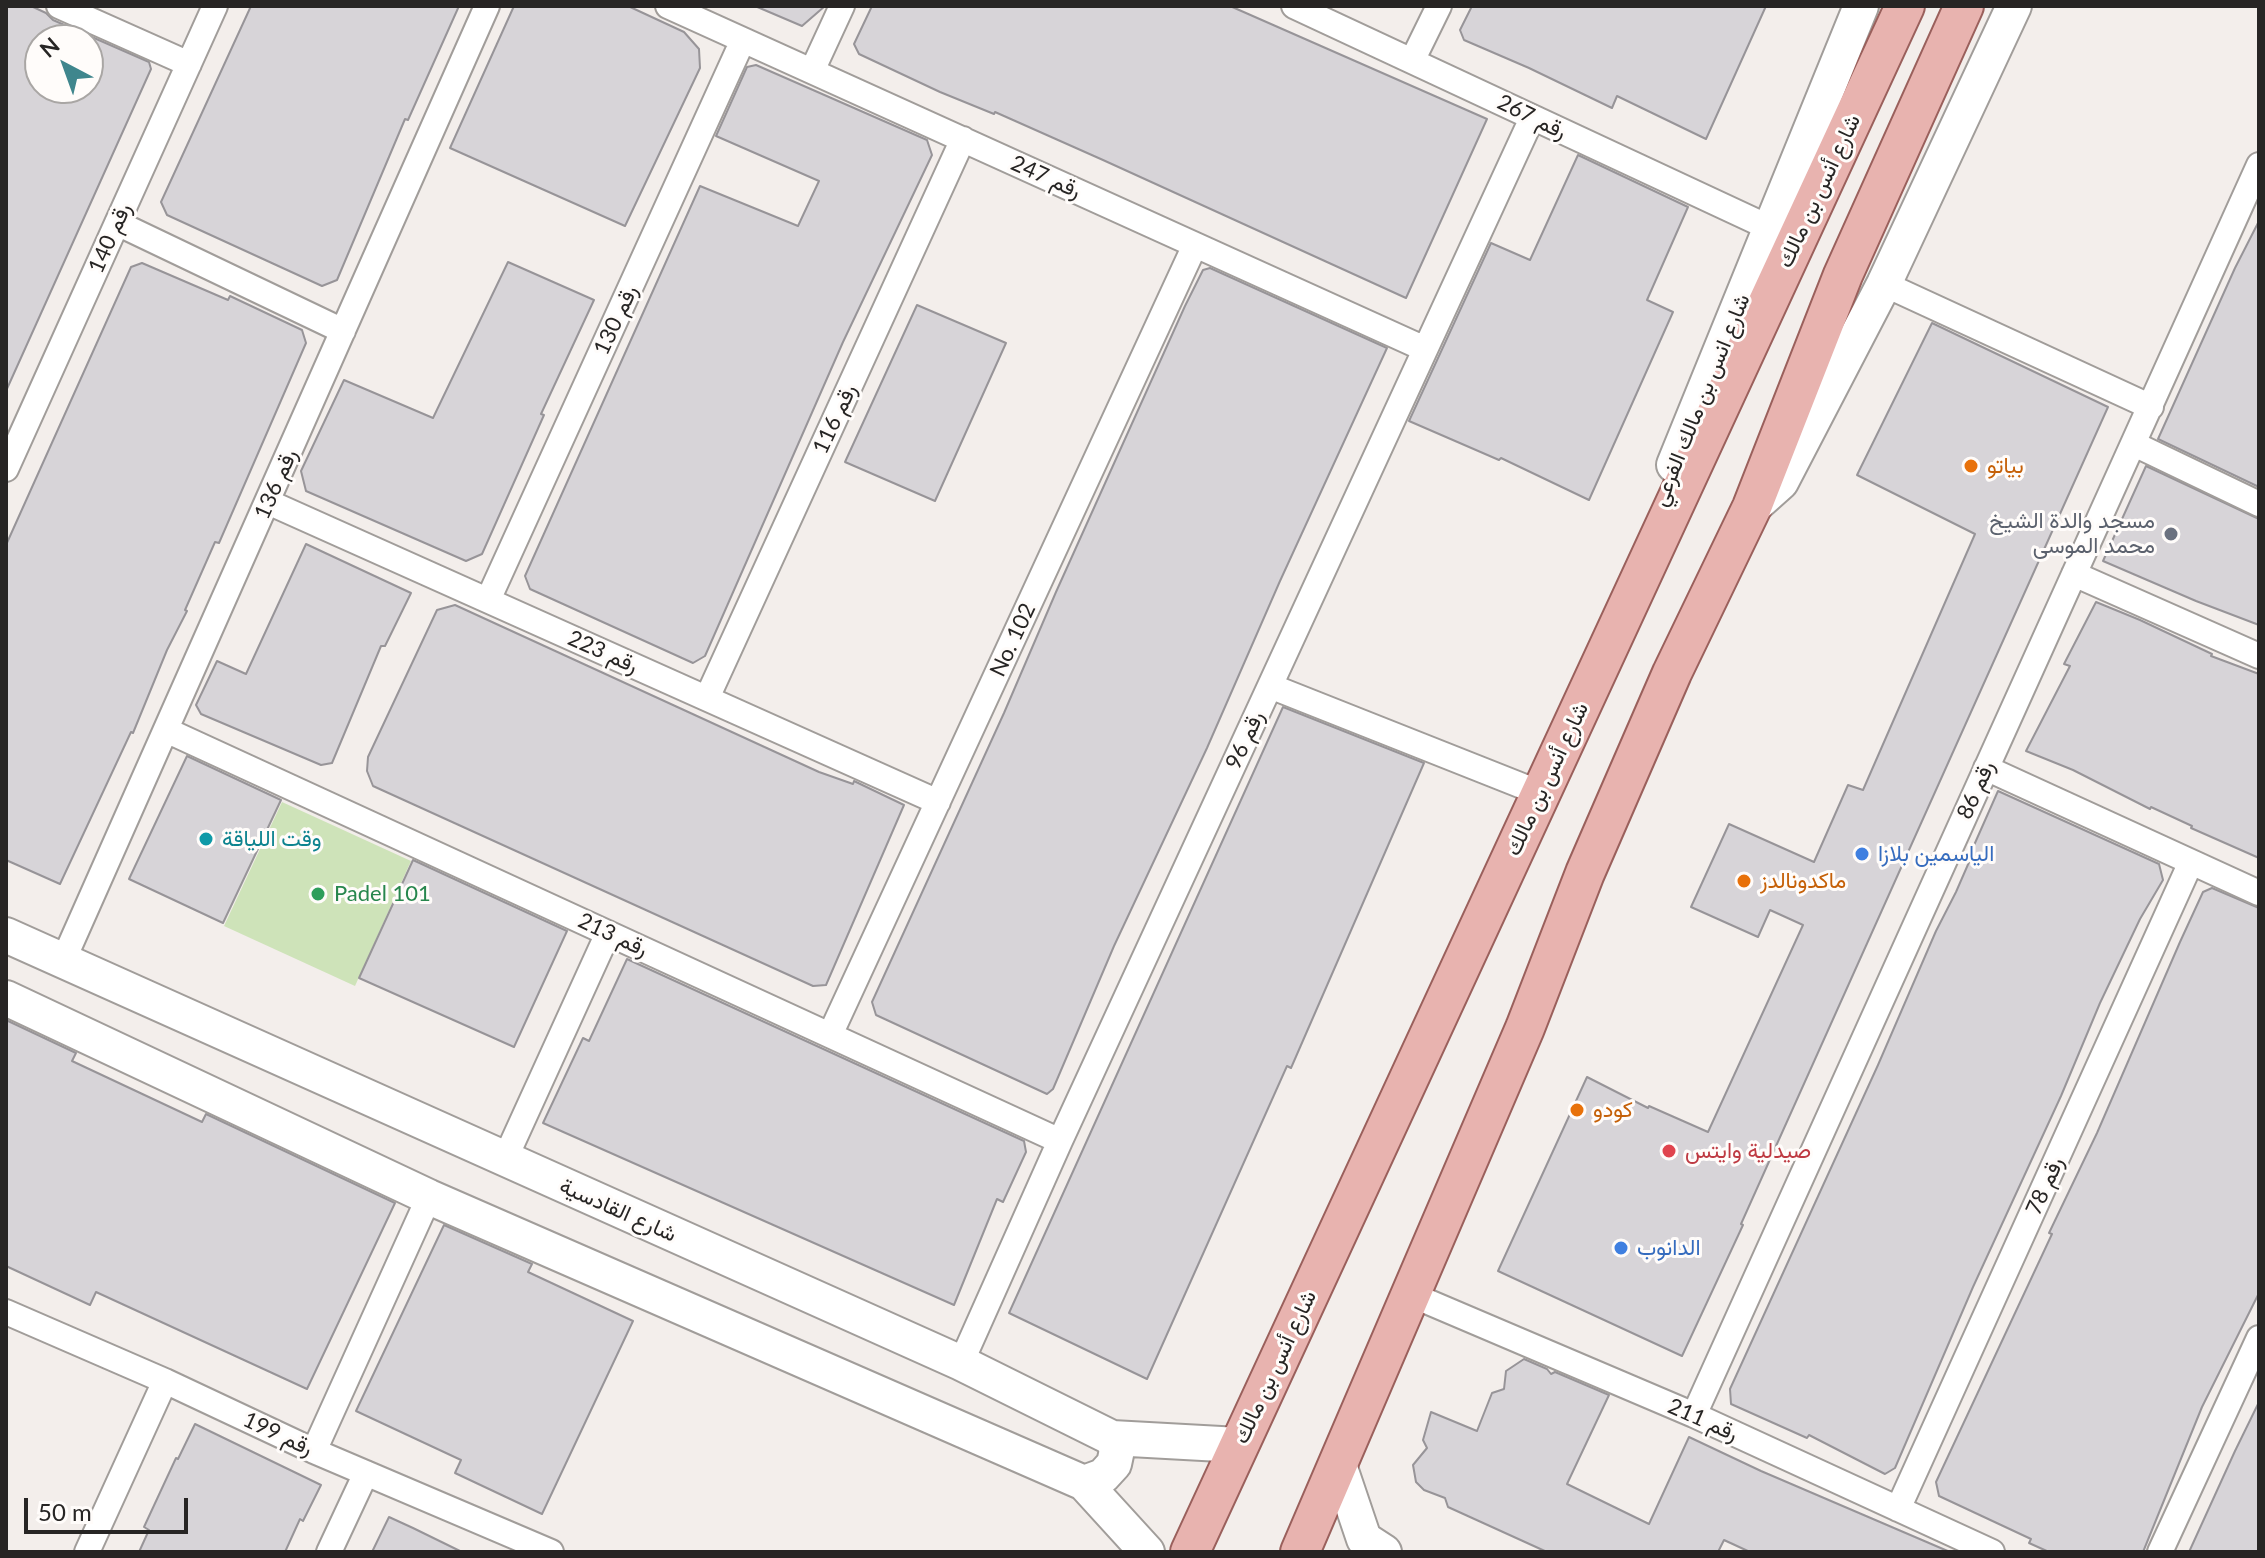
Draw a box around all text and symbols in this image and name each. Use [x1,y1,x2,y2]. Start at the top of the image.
north arrow [24,24,104,104]
text: N [34,31,64,63]
street label: رقم 267 [1493,89,1571,145]
street label: شارع أنس بن مالك [1772,110,1866,272]
street label: رقم 247 [1007,150,1085,204]
street label: رقم 140 [83,199,137,277]
street label: رقم 130 [588,281,644,359]
street label: شارع انس بن مالك الفرعي [1646,290,1756,510]
street label: رقم 116 [807,380,863,458]
street label: رقم 136 [249,445,303,523]
place label: بياتو [1987,453,2024,479]
marker: بياتو [1962,457,1980,475]
place label: مسجد والدة الشيخ محمد الموسى [1989,508,2155,560]
marker: مسجد والدة الشيخ محمد الموسى [2162,525,2180,543]
street label: No. 102 [985,599,1041,681]
street label: رقم 223 [564,625,642,679]
street label: شارع أنس بن مالك [1500,698,1594,860]
street label: رقم 96 [1220,707,1270,773]
street label: رقم 86 [1951,757,2001,823]
place label: وقت اللياقة [222,826,322,852]
marker: وقت اللياقة [197,830,215,848]
place label: الياسمين بلازا [1878,841,1994,867]
marker: الياسمين بلازا [1853,845,1871,863]
place label: ماكدونالدز [1760,868,1846,894]
marker: ماكدونالدز [1735,872,1753,890]
place label: Padel 101 [334,881,431,907]
marker: Padel 101 [309,885,327,903]
street label: رقم 213 [574,907,652,963]
place label: كودو [1593,1097,1633,1123]
marker: كودو [1568,1101,1586,1119]
place label: صيدلية وايتس [1685,1138,1811,1164]
marker: صيدلية وايتس [1660,1142,1678,1160]
street label: رقم 78 [2020,1153,2070,1219]
street label: شارع القادسية [555,1172,681,1248]
place label: الدانوب [1637,1235,1701,1261]
marker: الدانوب [1612,1239,1630,1257]
street label: شارع أنس بن مالك [1228,1286,1322,1448]
street label: رقم 211 [1664,1393,1742,1447]
street label: رقم 199 [239,1406,317,1462]
scale bar [28,1482,192,1532]
text: 50 m [38,1497,92,1526]

